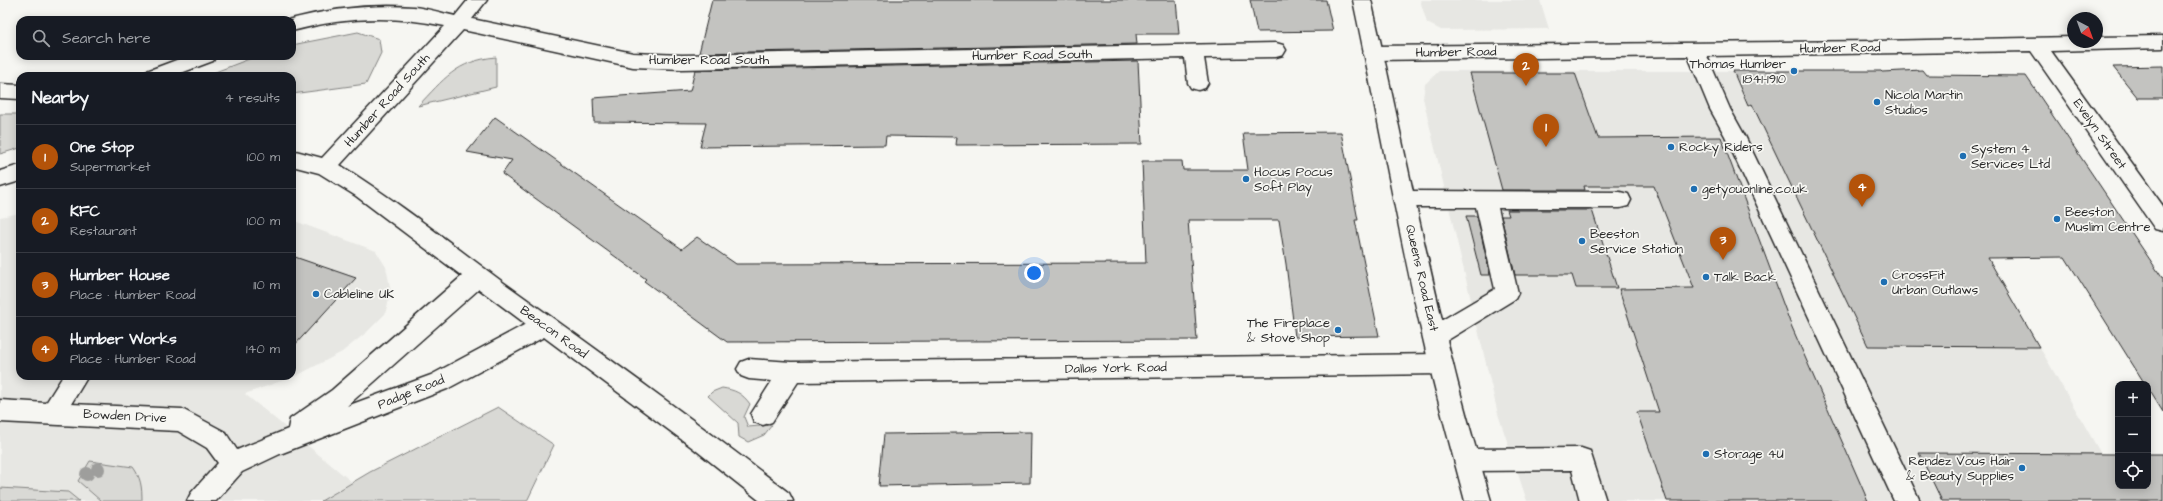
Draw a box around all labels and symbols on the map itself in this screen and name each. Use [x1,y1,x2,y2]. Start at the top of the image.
north arrow [2067,12,2103,48]
street label: Humber Road [1799,38,1881,58]
street label: Humber Road [1415,42,1497,62]
street label: Humber Road South [972,45,1093,65]
street label: Humber Road South [340,49,434,151]
street label: Humber Road South [649,51,770,69]
pin: 2 [1513,53,1539,86]
place label: Thomas Humber 1841-1910 [1690,55,1786,88]
marker: Thomas Humber 1841-1910 [1789,66,1799,76]
place label: Nicola Martin Studios [1885,86,1963,119]
street label: Evelyn Street [2068,95,2131,174]
marker: Nicola Martin Studios [1872,97,1882,107]
pin: 1 [1533,114,1559,147]
place label: Rocky Riders [1679,138,1763,157]
place label: System 4 Services Ltd [1971,140,2051,173]
marker: Rocky Riders [1666,142,1676,152]
marker: System 4 Services Ltd [1958,151,1968,161]
place label: Hocus Pocus Soft Play [1254,163,1333,197]
marker: Hocus Pocus Soft Play [1241,174,1251,184]
pin: 4 [1849,174,1875,207]
place label: getyouonline.co.uk [1702,180,1807,199]
marker: getyouonline.co.uk [1689,184,1699,194]
place label: Beeston Muslim Centre [2065,203,2150,236]
marker: Beeston Muslim Centre [2052,214,2062,224]
street label: Queens Road East [1401,223,1443,334]
place label: Beeston Service Station [1590,225,1683,258]
pin: 3 [1710,227,1736,260]
marker: Beeston Service Station [1577,236,1587,246]
your location [1024,263,1044,283]
place label: CrossFit Urban Outlaws [1892,266,1979,299]
place label: Talk Back [1714,268,1776,286]
marker: Talk Back [1701,272,1711,282]
marker: CrossFit Urban Outlaws [1879,277,1889,287]
place label: Cableline UK [324,285,394,303]
marker: Cableline UK [311,289,321,299]
street label: Beacon Road [516,301,592,363]
place label: The Fireplace & Stove Shop [1247,314,1330,347]
marker: The Fireplace & Stove Shop [1333,325,1343,335]
street label: Dallas York Road [1065,358,1167,378]
street label: Padge Road [375,370,448,414]
street label: Bowden Drive [83,405,167,427]
place label: Storage 4U [1714,445,1784,464]
marker: Storage 4U [1701,449,1711,459]
place label: Rendez Vous Hair & Beauty Supplies [1906,452,2014,486]
marker: Rendez Vous Hair & Beauty Supplies [2017,463,2027,473]

